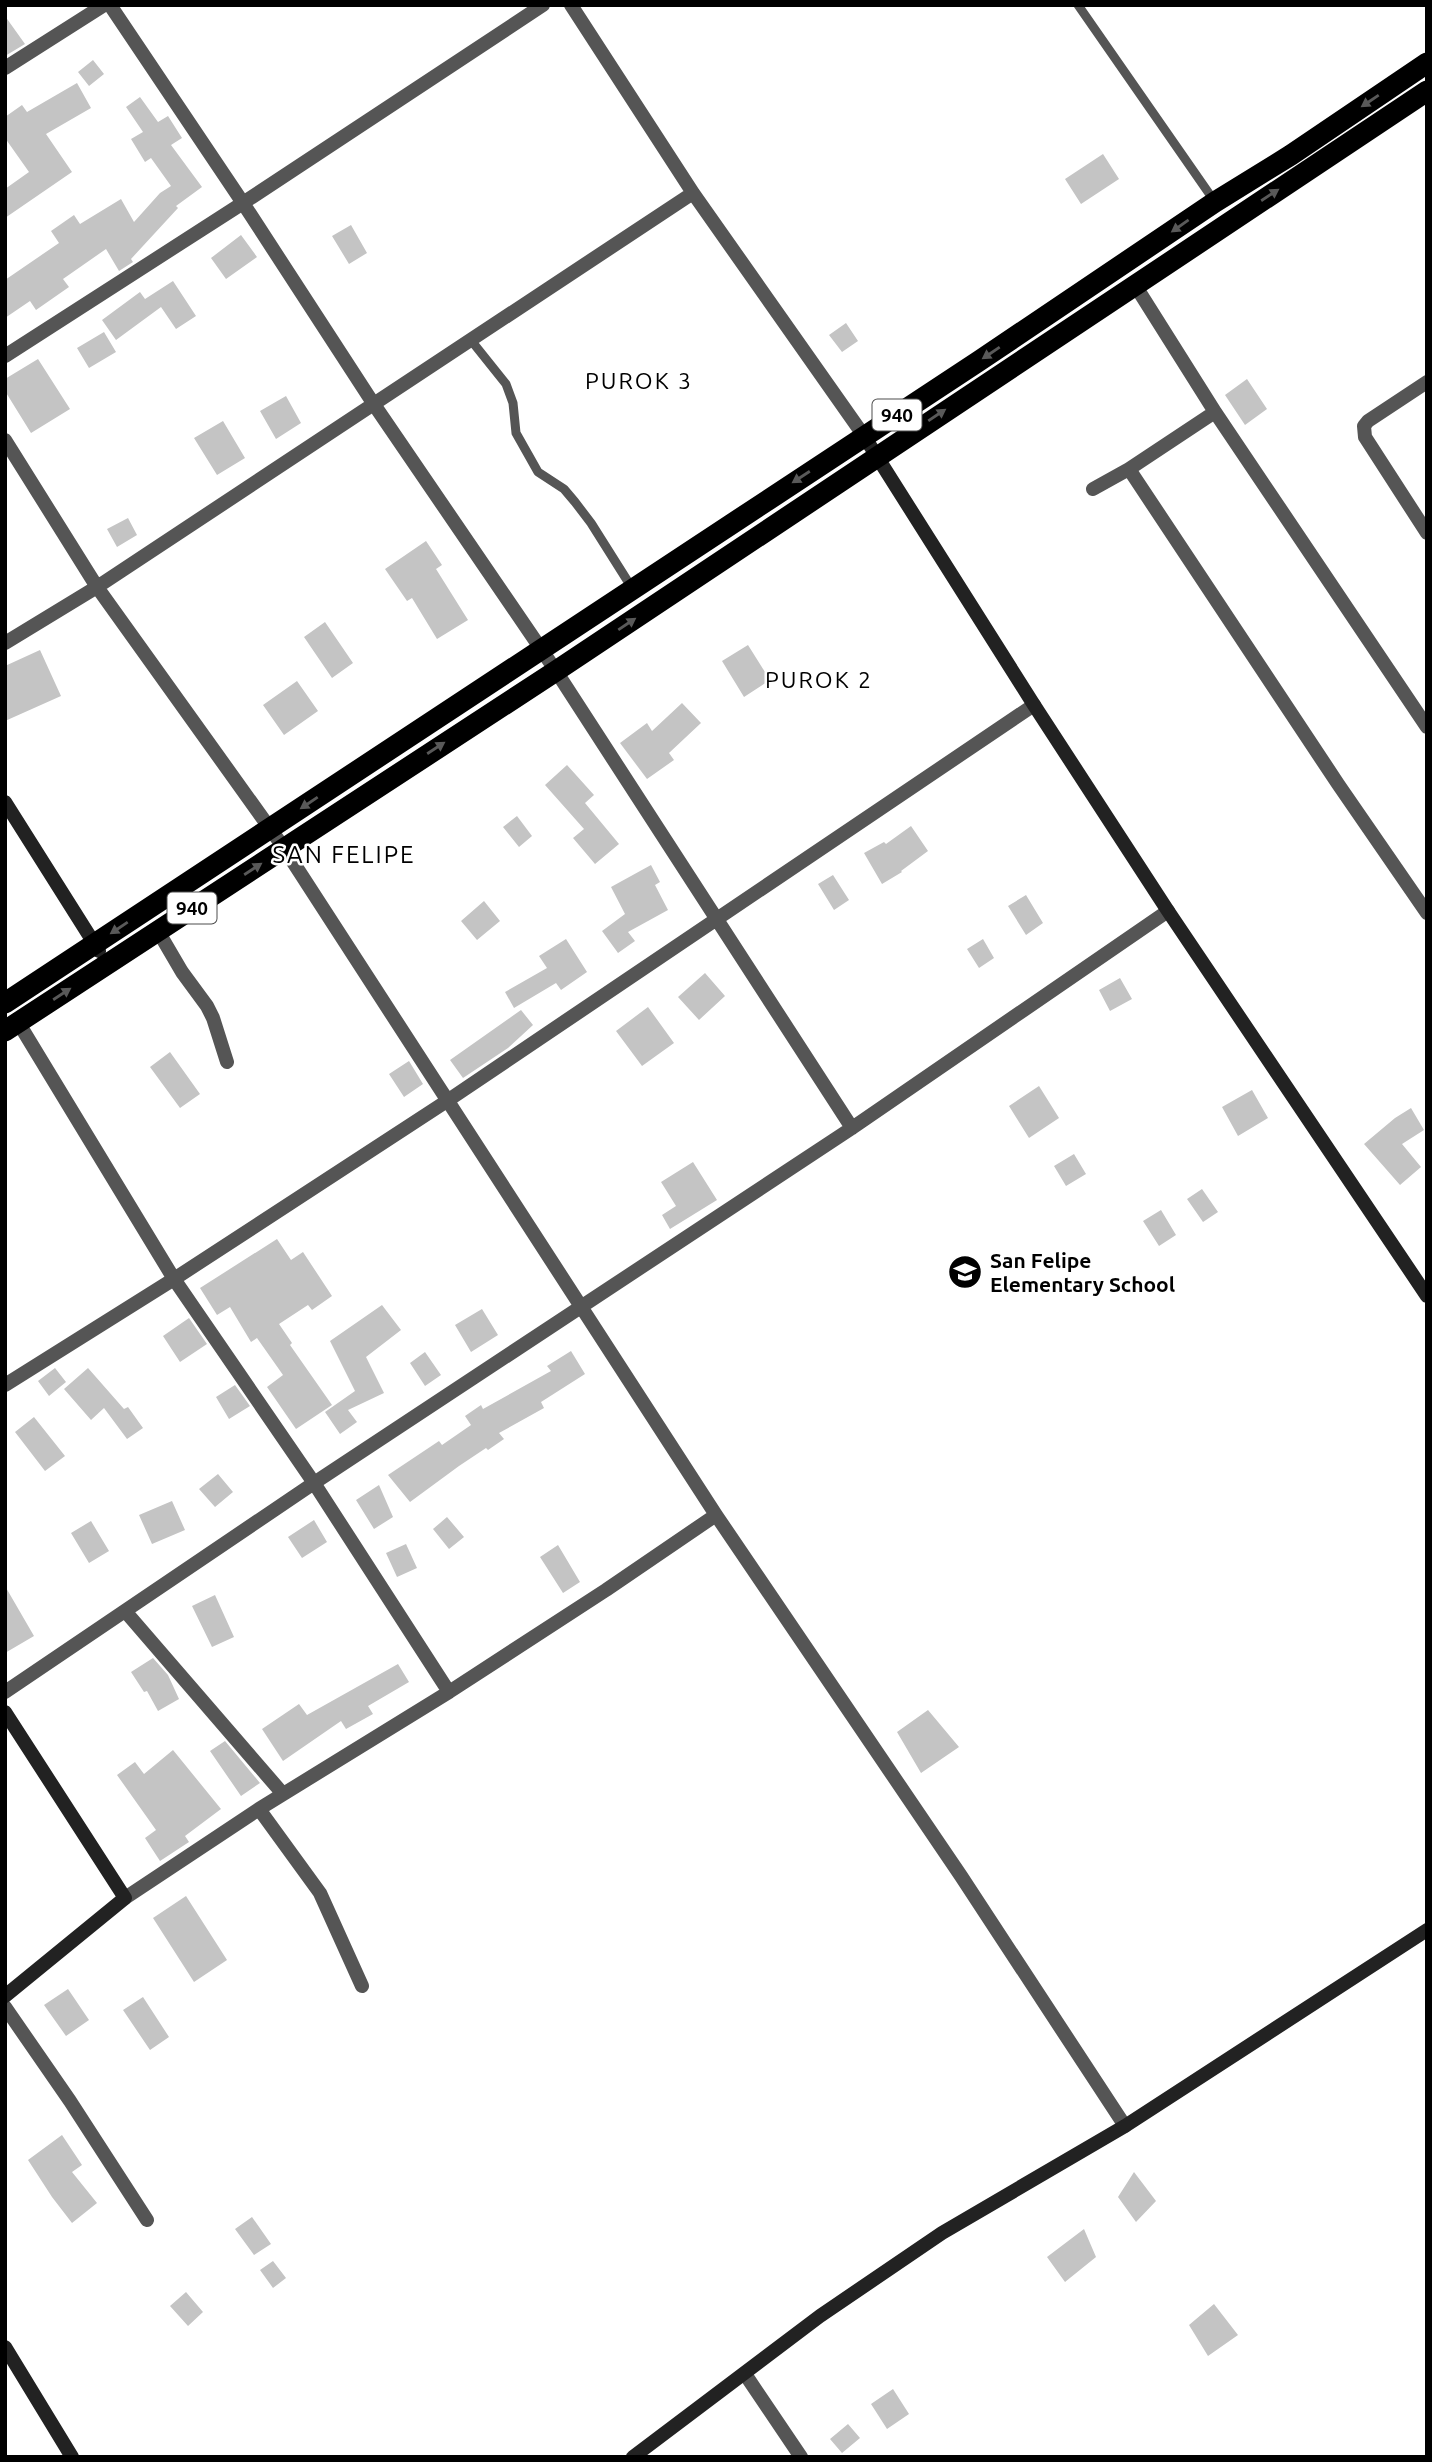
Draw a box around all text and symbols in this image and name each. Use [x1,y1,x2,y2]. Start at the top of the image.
one-way arrow [1361,94,1379,108]
one-way arrow [1261,188,1279,202]
one-way arrow [1171,219,1189,233]
one-way arrow [981,346,1001,359]
district label: PUROK 3 [585,368,693,393]
road number: 940 [872,400,922,430]
one-way arrow [928,409,947,422]
one-way arrow [791,471,811,484]
one-way arrow [617,618,636,631]
district label: PUROK 2 [765,667,873,692]
one-way arrow [426,742,446,755]
one-way arrow [300,796,318,810]
district label: SAN FELIPE [272,841,416,868]
one-way arrow [243,863,262,876]
road number: 940 [168,893,216,924]
one-way arrow [110,921,128,935]
one-way arrow [53,987,72,1000]
place label: San Felipe Elementary School [990,1248,1175,1296]
school or university icon: San Felipe Elementary School [946,1253,984,1291]

